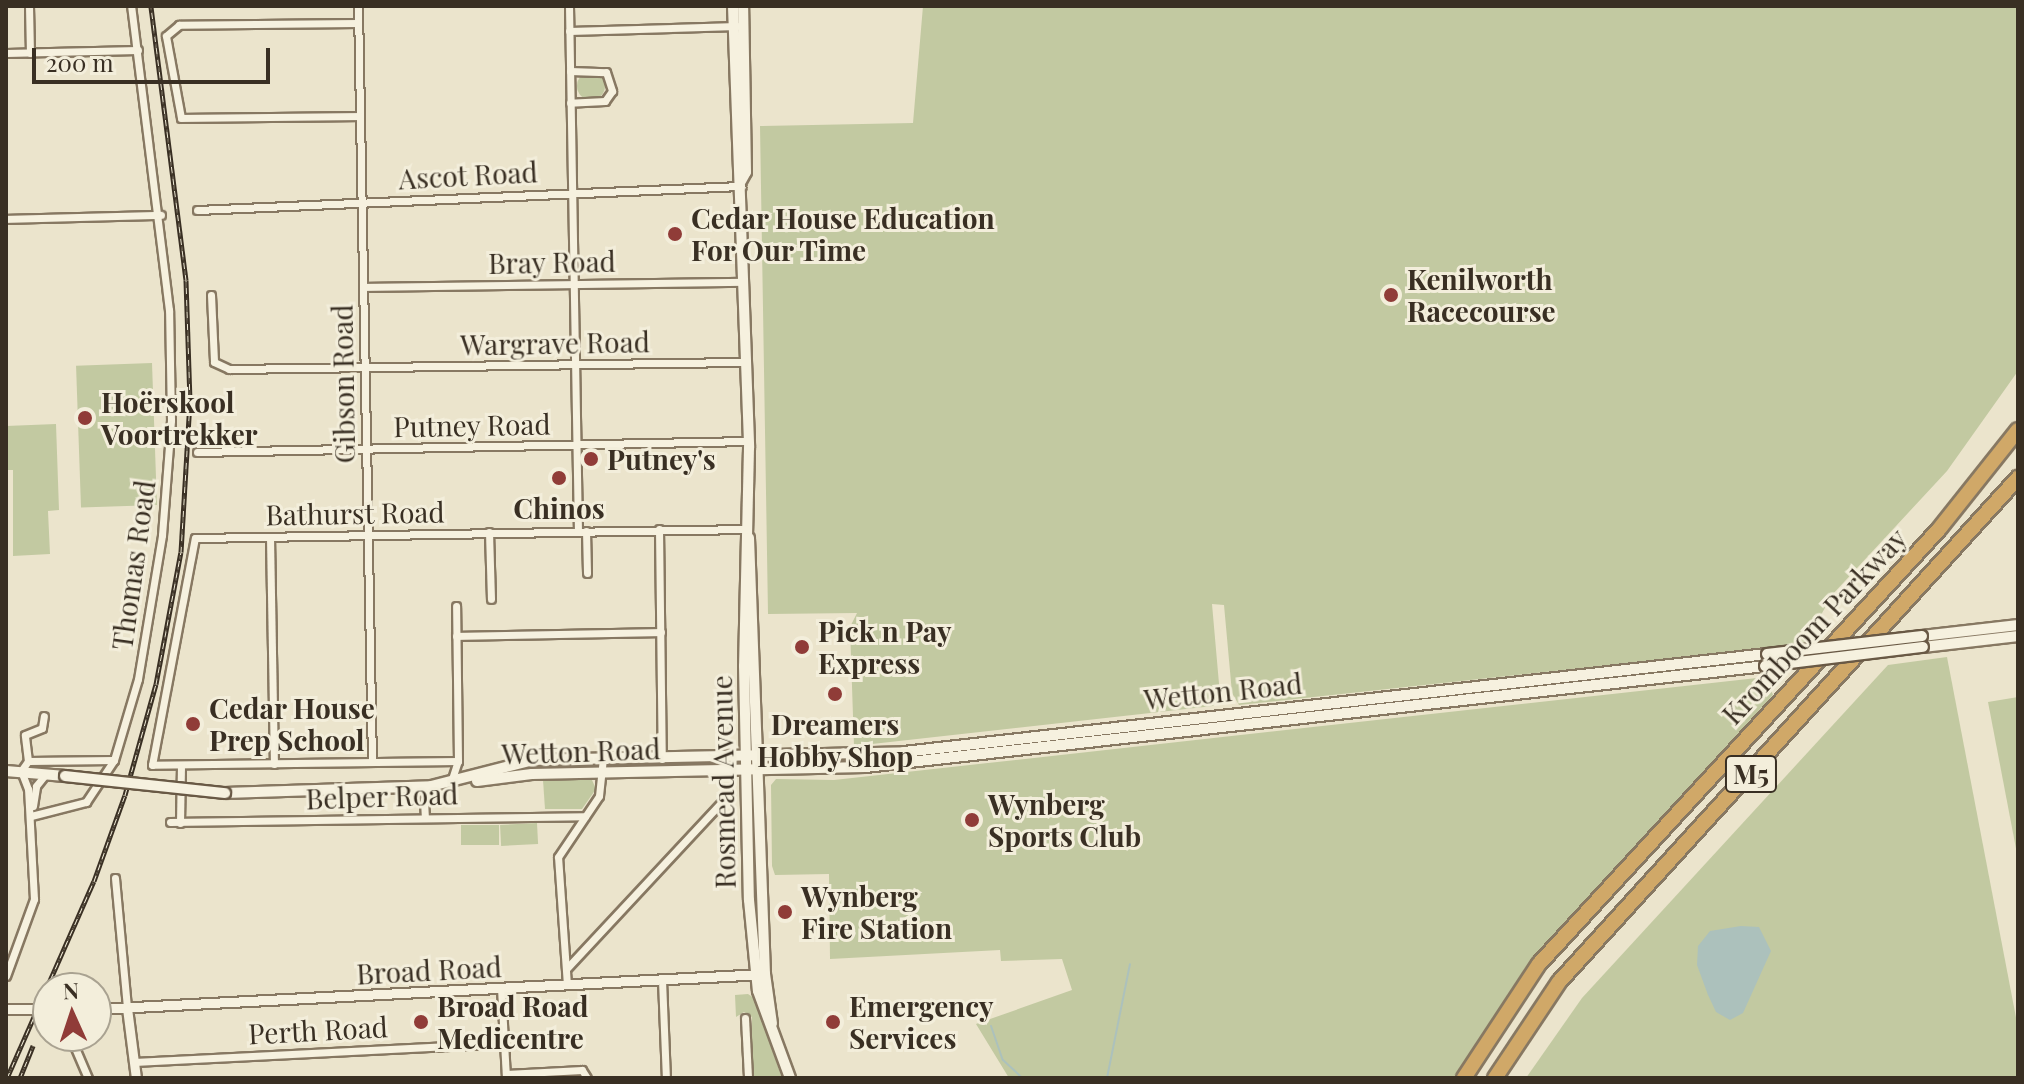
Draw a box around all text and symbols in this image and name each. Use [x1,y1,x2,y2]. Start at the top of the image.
scale bar [36,32,274,82]
text: 200 m [46,46,114,78]
street label: Ascot Road [397,155,539,195]
place label: Cedar House Education For Our Time [691,201,995,267]
marker: Cedar House Education For Our Time [666,225,684,243]
street label: Bray Road [488,244,616,280]
place label: Kenilworth Racecourse [1407,262,1556,328]
marker: Kenilworth Racecourse [1382,286,1400,304]
street label: Gibson Road [325,304,361,464]
street label: Wargrave Road [460,325,650,361]
place label: Hoërskool Voortrekker [101,385,258,451]
street label: Putney Road [393,407,551,443]
marker: Hoërskool Voortrekker [76,409,94,427]
place label: Putney's [607,442,716,476]
marker: Putney's [582,450,600,468]
marker: Chinos [550,469,568,487]
street label: Thomas Road [104,478,162,652]
place label: Chinos [513,491,605,525]
street label: Bathurst Road [265,495,445,531]
street label: Kromboom Parkway [1715,521,1913,731]
place label: Pick n Pay Express [818,614,952,680]
marker: Pick n Pay Express [793,638,811,656]
street label: Wetton Road [1142,666,1304,716]
street label: Rosmead Avenue [704,674,742,890]
marker: Dreamers Hobby Shop [826,685,844,703]
place label: Cedar House Prep School [209,691,375,757]
place label: Dreamers Hobby Shop [756,707,914,773]
marker: Cedar House Prep School [184,715,202,733]
street label: Wetton Road [501,731,661,771]
road number: M5 [1723,752,1779,796]
street label: Belper Road [305,777,459,815]
place label: Wynberg Sports Club [988,787,1141,853]
marker: Wynberg Sports Club [963,811,981,829]
place label: Wynberg Fire Station [801,879,952,945]
marker: Wynberg Fire Station [776,903,794,921]
street label: Broad Road [356,949,502,991]
north arrow [32,972,112,1052]
text: N [62,975,80,1005]
place label: Broad Road Medicentre [437,989,588,1055]
place label: Emergency Services [849,989,994,1055]
street label: Perth Road [247,1010,389,1050]
marker: Broad Road Medicentre [412,1013,430,1031]
marker: Emergency Services [824,1013,842,1031]

